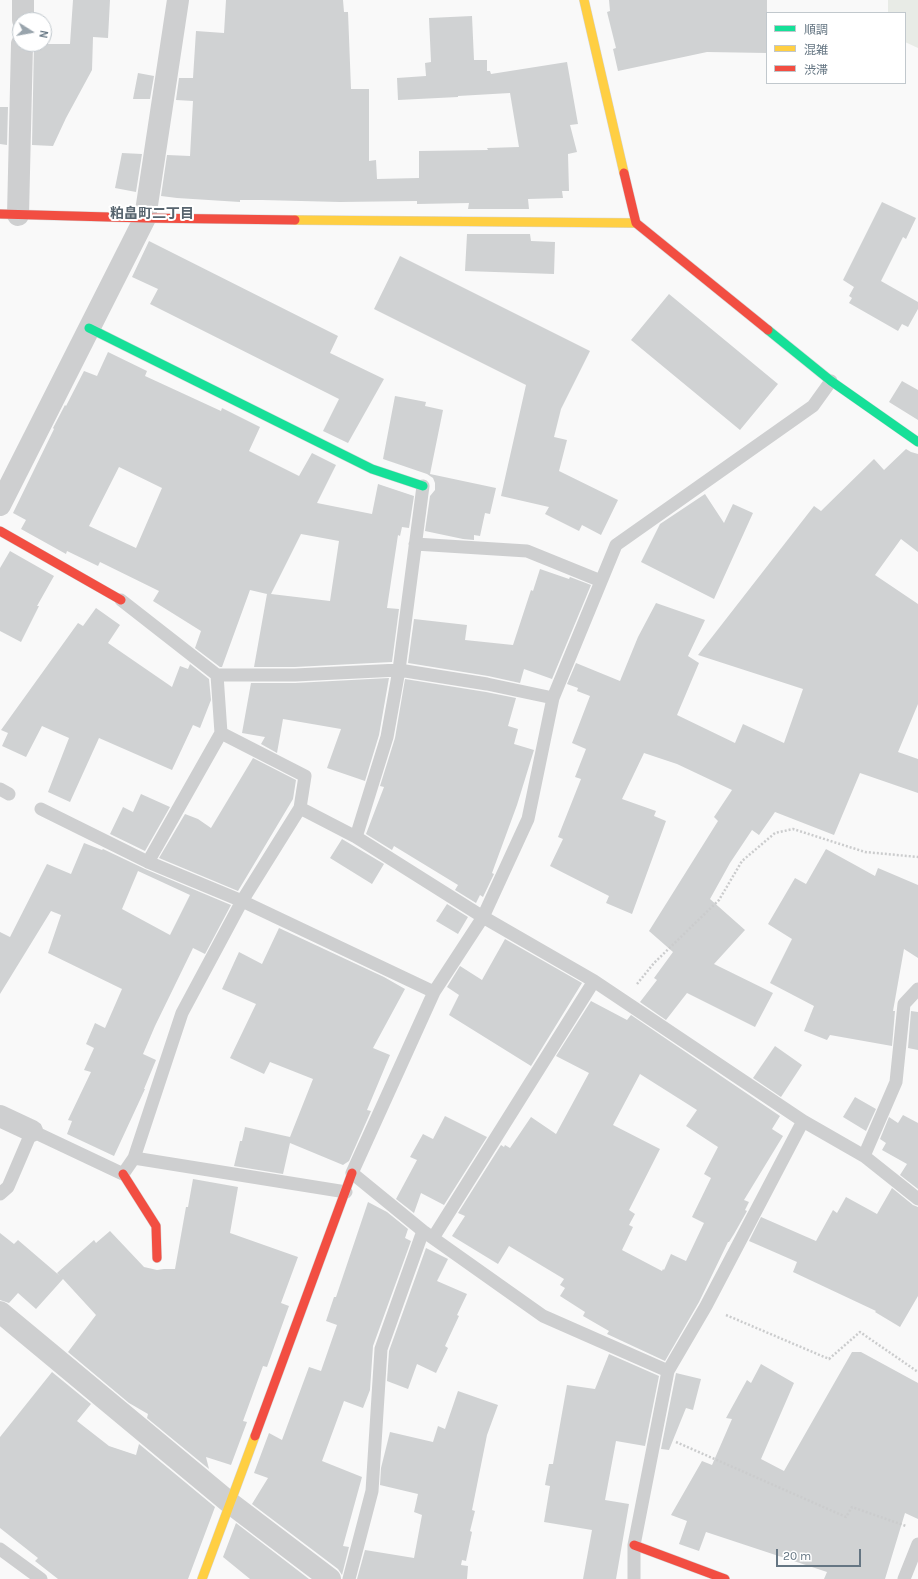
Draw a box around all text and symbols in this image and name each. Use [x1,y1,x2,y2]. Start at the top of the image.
north arrow [12,12,52,52]
legend [766,12,906,84]
text: 順調 [804,23,828,37]
text: N [36,29,50,39]
text: 混雑 [804,43,828,57]
text: 渋滞 [804,63,828,77]
district label: 粕畠町二丁目 [110,206,194,222]
scale bar [778,1541,863,1567]
text: 20 m [783,1549,811,1563]

